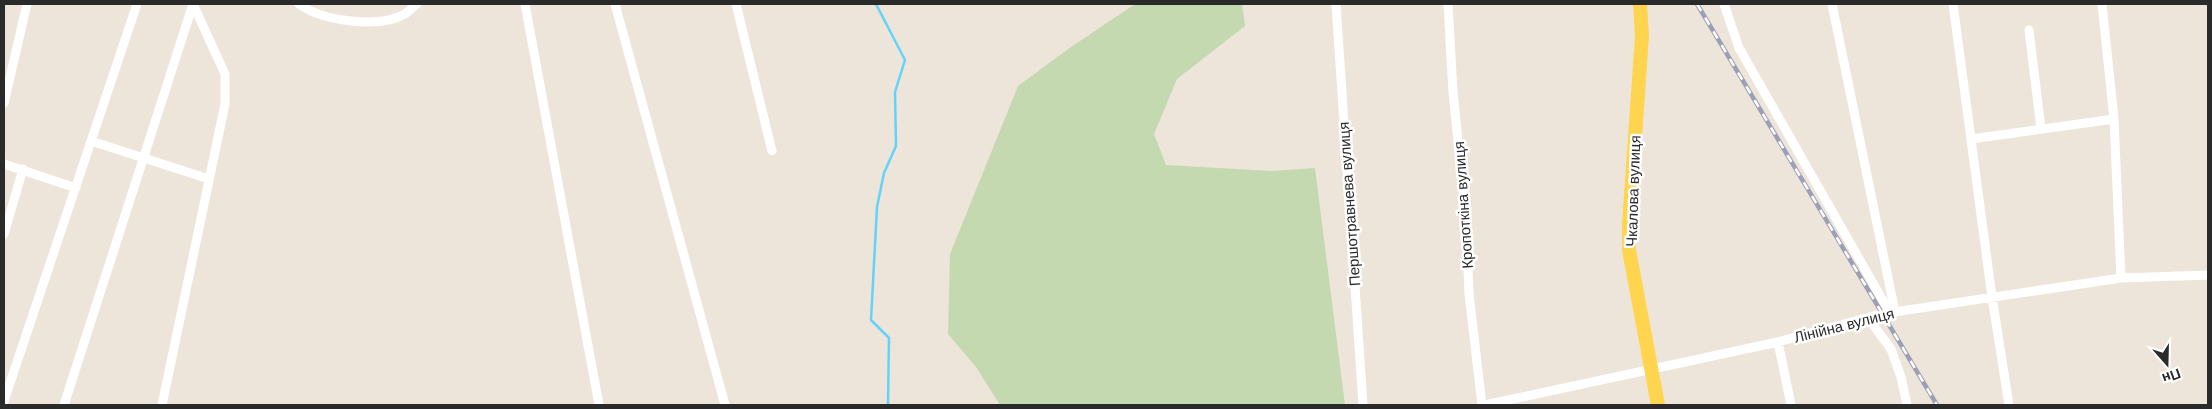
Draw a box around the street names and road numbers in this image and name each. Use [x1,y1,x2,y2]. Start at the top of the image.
street label: Першотравнева вулиця [1335,121,1363,287]
street label: Чкалова вулиця [1623,135,1643,247]
street label: Кропоткіна вулиця [1450,141,1476,269]
street label: Лінійна вулиця [1792,304,1896,346]

